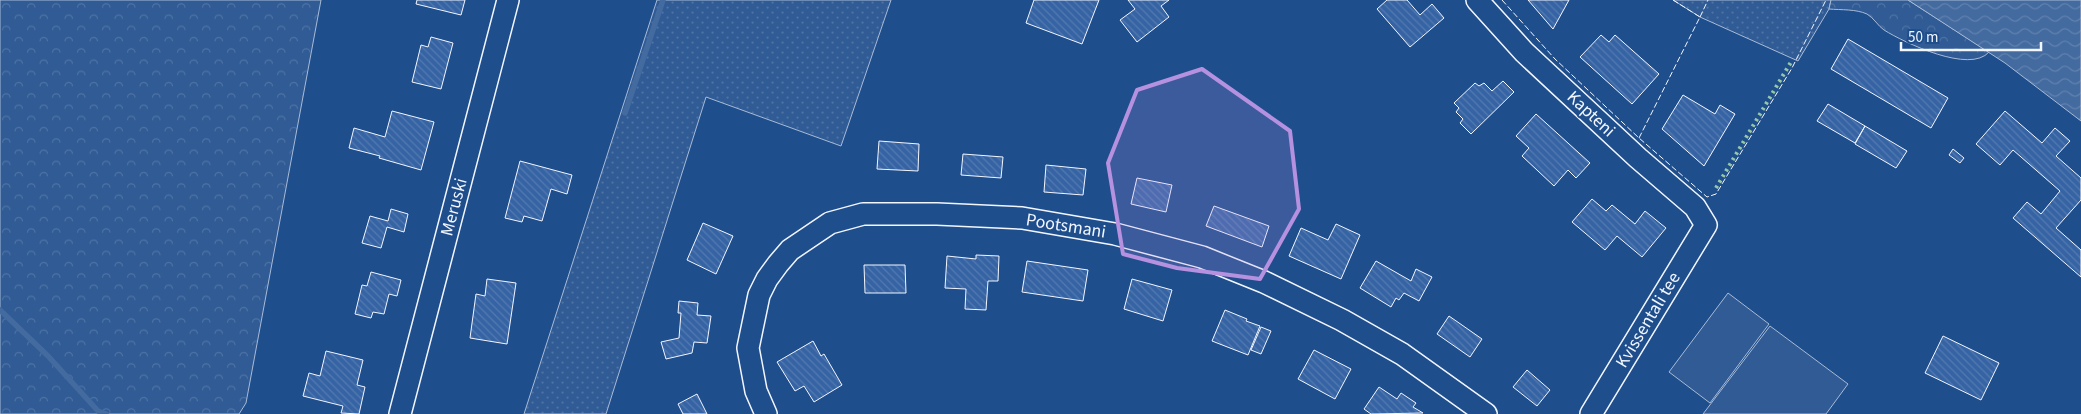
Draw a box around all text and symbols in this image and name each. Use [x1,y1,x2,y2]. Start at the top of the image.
scale bar [1901,20,2041,52]
text: 50 m [1908,27,1938,48]
street label: Kapteni [1561,85,1621,143]
street label: Meruski [434,175,474,239]
street label: Pootsmani [1024,207,1108,245]
street label: Kvissentali tee [1610,267,1687,373]

